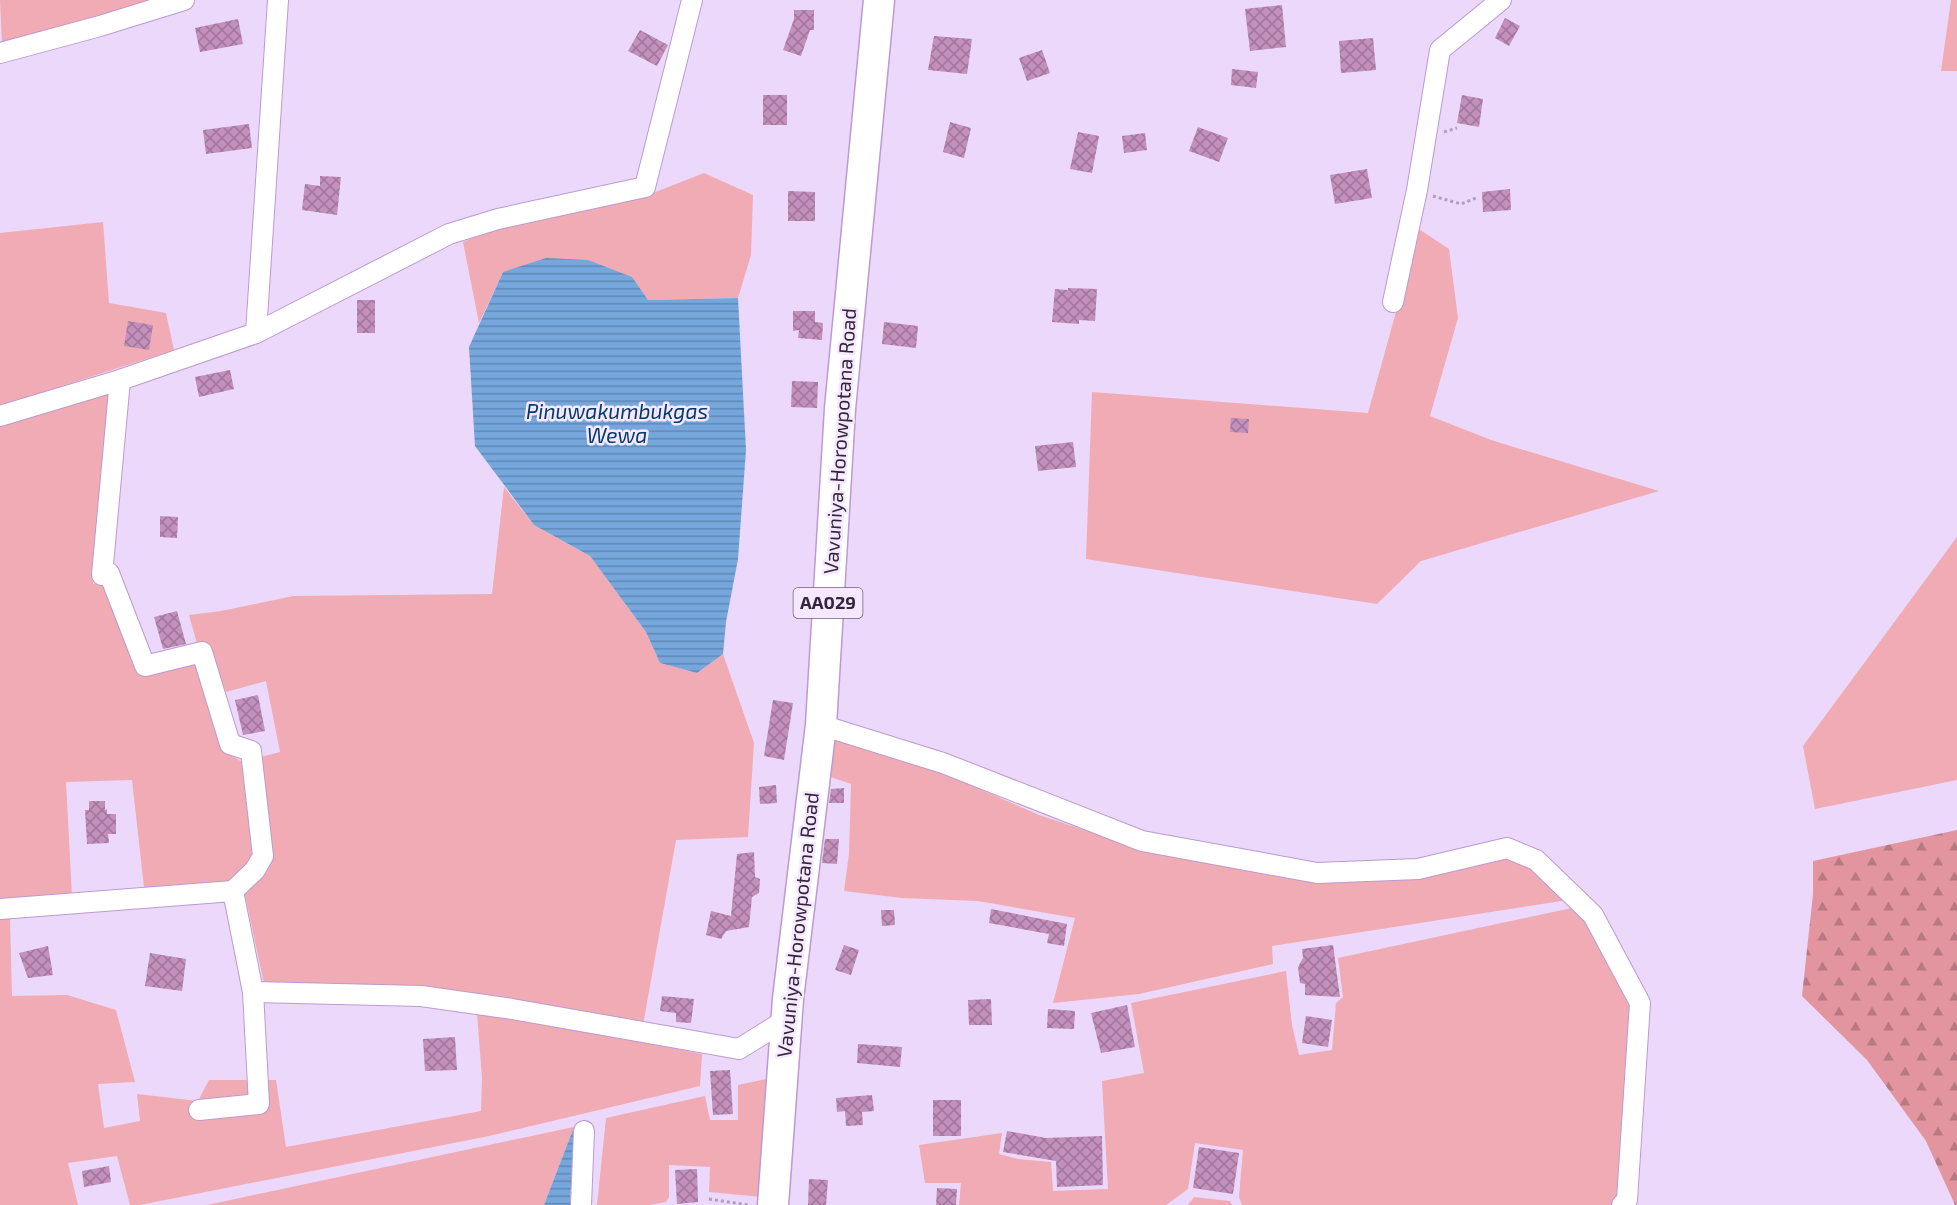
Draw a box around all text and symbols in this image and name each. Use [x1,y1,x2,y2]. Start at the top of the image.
street label: Vavuniya-Horowpotana Road [818,307,860,575]
water label: Pinuwakumbukgas Wewa [526,398,708,447]
road number: AA029 [794,588,862,618]
street label: Vavuniya-Horowpotana Road [771,791,823,1059]

